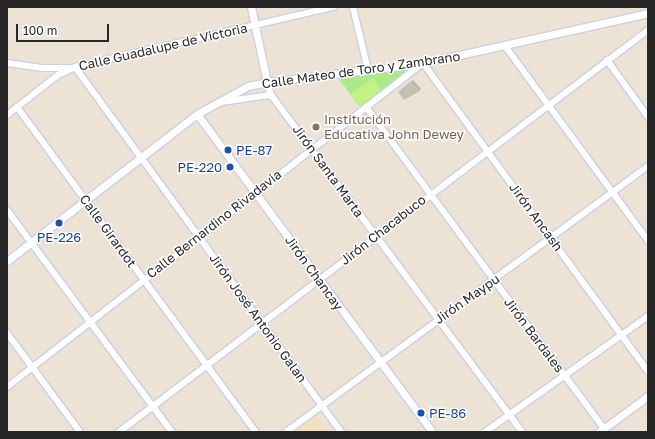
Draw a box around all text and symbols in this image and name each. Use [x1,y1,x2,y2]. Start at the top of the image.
scale bar [18,16,111,42]
street label: Calle Guadalupe de Victoria [77,20,249,74]
text: 100 m [23,23,57,38]
street label: Calle Mateo de Toro y Zambrano [261,48,461,92]
place label: Institución Educativa John Dewey [324,112,464,143]
street label: Jirón Santa Marta [289,122,367,220]
marker: Institución Educativa John Dewey [311,122,321,132]
place label: PE-87 [236,142,272,158]
marker: PE-87 [223,145,233,155]
place label: PE-220 [177,159,222,175]
marker: PE-220 [225,162,235,172]
street label: Calle Bernardino Rivadavia [143,166,285,282]
street label: Jirón Ancash [506,180,566,254]
street label: Calle Girardot [76,192,140,270]
street label: Jirón Chacabuco [337,192,429,268]
marker: PE-226 [54,218,64,228]
place label: PE-226 [37,229,81,245]
street label: Jirón Chancay [282,233,346,313]
street label: Jirón José Antonio Galan [206,251,310,385]
street label: Jirón Maypu [431,271,503,327]
street label: Jirón Bardales [501,295,567,375]
place label: PE-86 [429,405,466,421]
marker: PE-86 [416,408,426,418]

